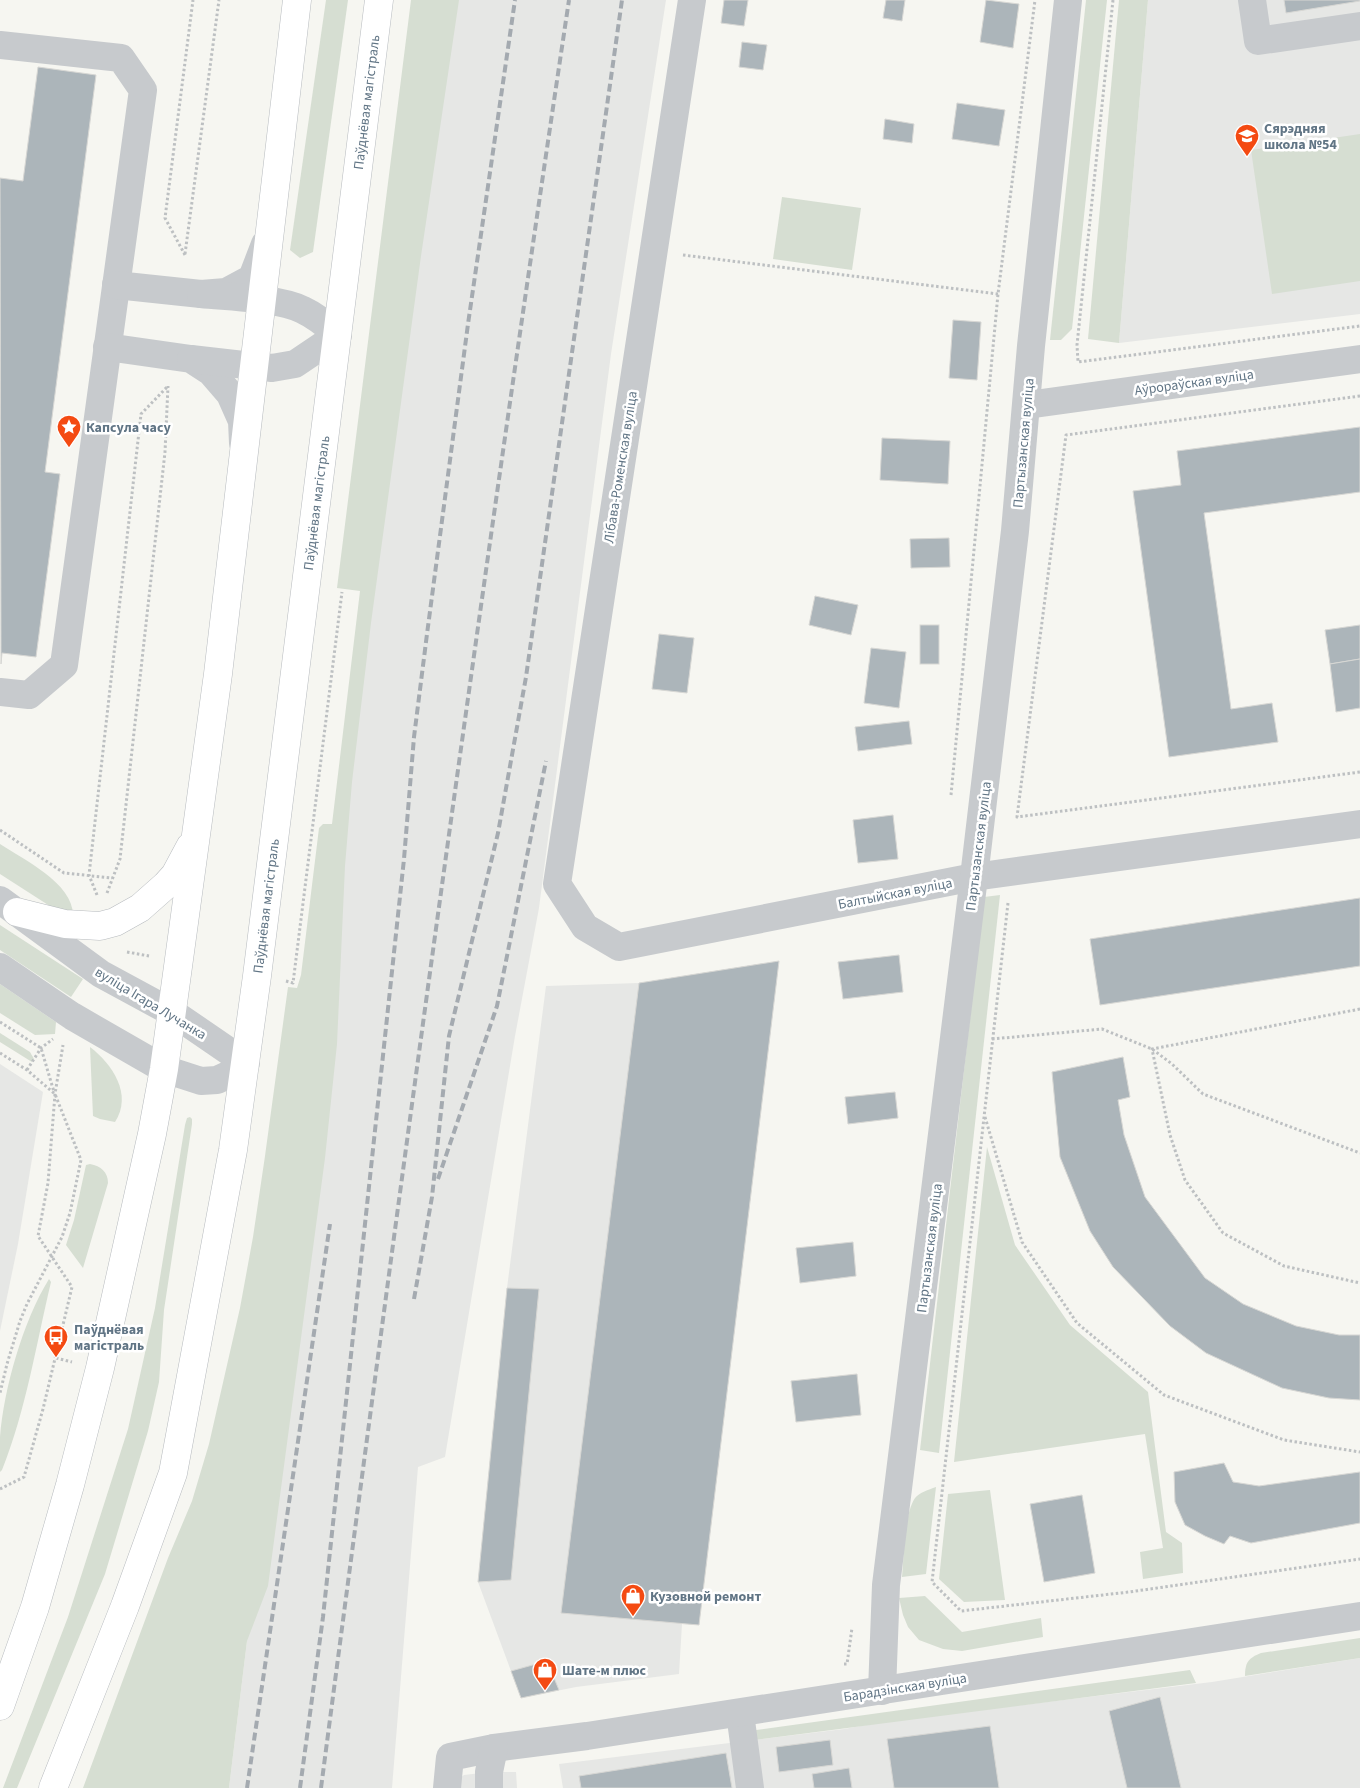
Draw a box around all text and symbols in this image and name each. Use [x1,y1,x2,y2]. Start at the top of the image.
street label: Паўднёвая магістраль [349,33,386,171]
place label: Сярэдняя школа №54 [1264,119,1337,155]
school or university icon: Сярэдняя школа №54 [1234,123,1260,157]
street label: Аўрораўская вуліца [1133,365,1255,401]
street label: Партызанская вуліца [1008,377,1040,509]
street label: Лібава-Роменская вуліца [599,390,643,545]
place icon: Капсула часу [56,414,82,448]
place label: Капсула часу [86,418,171,438]
street label: Паўднёвая магістраль [299,434,335,572]
street label: Партызанская вуліца [961,780,997,912]
street label: Паўднёвая магістраль [248,837,285,975]
street label: Балтыйская вуліца [836,873,954,915]
street label: вуліца Ігара Лучанка [91,963,210,1045]
street label: Партызанская вуліца [912,1182,948,1314]
place label: Паўднёвая магістраль [74,1320,144,1356]
bus stop icon: Паўднёвая магістраль [43,1324,69,1358]
shop icon: Кузовной ремонт [620,1583,646,1617]
place label: Кузовной ремонт [650,1587,761,1607]
shop icon: Шате-м плюс [532,1657,558,1691]
place label: Шате-м плюс [562,1661,647,1681]
street label: Барадзінская вуліца [842,1668,968,1708]

